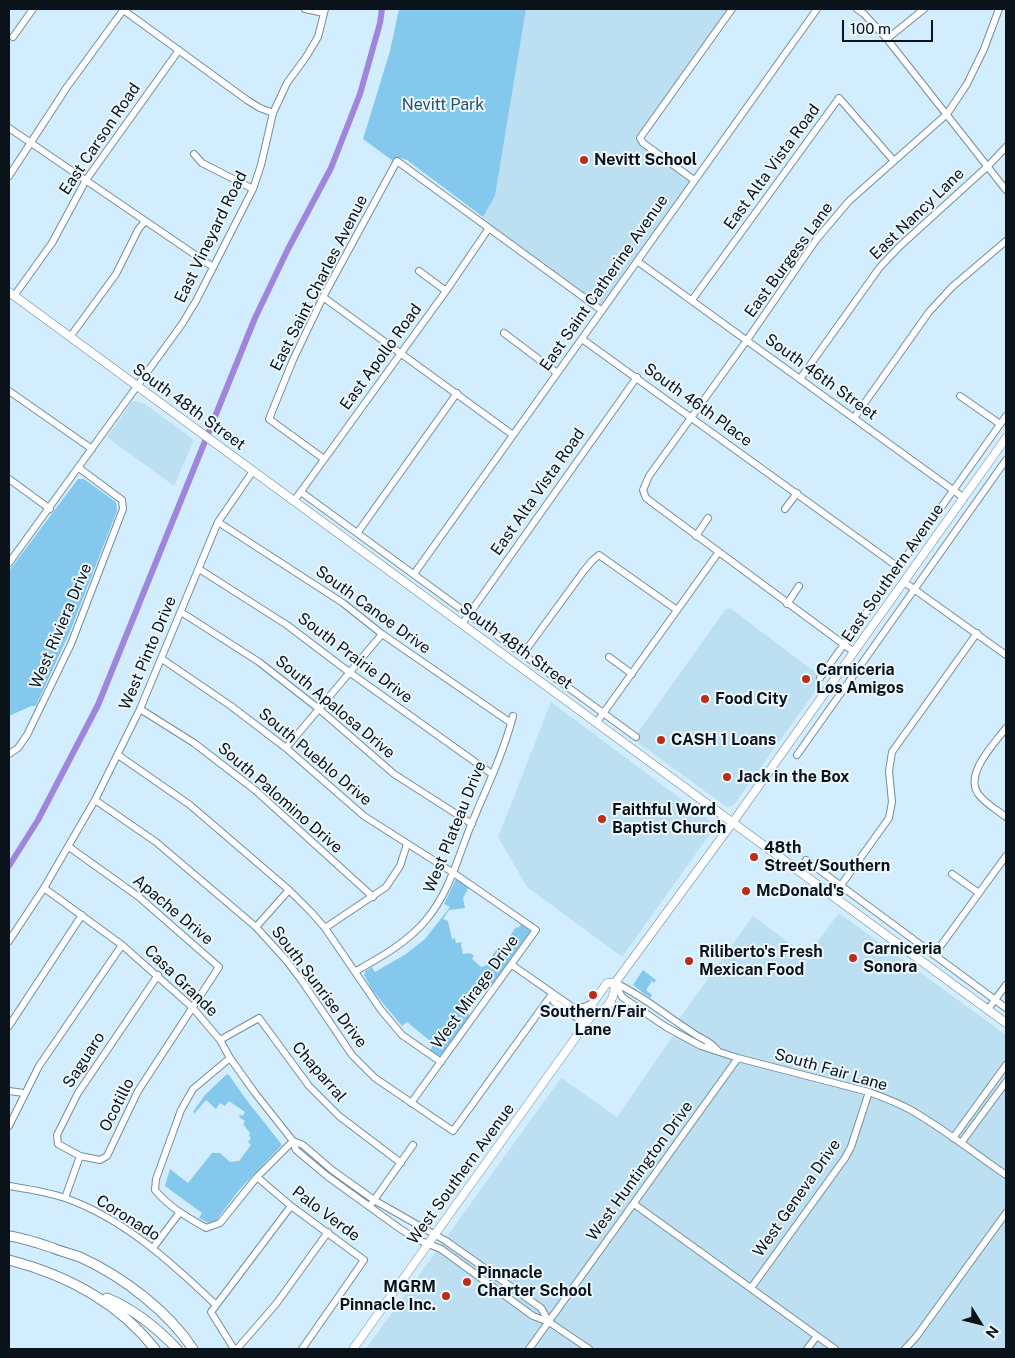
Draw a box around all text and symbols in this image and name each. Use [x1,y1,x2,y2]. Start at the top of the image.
scale bar [845,10,936,42]
text: 100 m [850,20,891,37]
street label: East Carson Road [55,79,145,199]
park label: Nevitt Park [402,95,484,115]
street label: East Alta Vista Road [720,100,824,234]
place label: Nevitt School [594,150,697,170]
marker: Nevitt School [578,154,590,166]
street label: East Nancy Lane [866,164,968,264]
street label: East Vineyard Road [171,168,251,306]
street label: East Saint Catherine Avenue [536,191,672,375]
street label: East Saint Charles Avenue [266,192,372,374]
street label: East Burgess Lane [741,199,837,321]
street label: East Apollo Road [336,300,426,414]
street label: South 46th Street [761,330,881,424]
street label: South 46th Place [640,359,756,451]
street label: South 48th Street [129,360,249,454]
street label: East Alta Vista Road [487,425,589,559]
street label: East Southern Avenue [838,500,948,646]
street label: West Riviera Drive [26,560,96,692]
street label: South Canoe Drive [312,562,434,658]
street label: West Pinto Drive [115,593,181,713]
street label: South 48th Street [456,599,576,693]
street label: South Prairie Drive [294,609,416,707]
street label: South Apalosa Drive [271,651,399,763]
place label: Carniceria Los Amigos [816,660,904,698]
marker: Carniceria Los Amigos [800,673,812,685]
place label: Food City [715,689,788,709]
marker: Food City [699,693,711,705]
street label: South Pueblo Drive [254,704,376,810]
place label: CASH 1 Loans [671,730,776,750]
marker: CASH 1 Loans [655,734,667,746]
street label: South Palomino Drive [214,739,346,857]
street label: West Plateau Drive [420,758,490,896]
place label: Jack in the Box [737,767,850,787]
marker: Jack in the Box [721,771,733,783]
place label: Faithful Word Baptist Church [612,800,726,838]
marker: Faithful Word Baptist Church [596,813,608,825]
place label: 48th Street/Southern [764,838,890,876]
marker: 48th Street/Southern [748,851,760,863]
street label: Apache Drive [129,871,217,949]
place label: McDonald's [756,881,844,901]
marker: McDonald's [740,885,752,897]
street label: South Sunrise Drive [267,922,371,1052]
street label: West Mirage Drive [427,932,523,1052]
place label: Carniceria Sonora [863,939,942,977]
street label: Casa Grande [140,941,222,1021]
place label: Riliberto's Fresh Mexican Food [699,942,823,980]
marker: Carniceria Sonora [847,952,859,964]
marker: Riliberto's Fresh Mexican Food [683,955,695,967]
marker: Southern/Fair Lane [587,989,599,1001]
place label: Southern/Fair Lane [540,1002,646,1040]
street label: Saguaro [59,1029,109,1091]
street label: Chaparral [288,1038,350,1106]
street label: South Fair Lane [772,1045,890,1095]
street label: Ocotillo [95,1075,139,1135]
street label: West Huntington Drive [583,1097,697,1245]
street label: West Southern Avenue [403,1100,519,1248]
street label: West Geneva Drive [749,1135,845,1261]
street label: Palo Verde [288,1182,364,1246]
street label: Coronado [92,1191,164,1245]
place label: Pinnacle Charter School [477,1263,592,1301]
marker: Pinnacle Charter School [461,1276,473,1288]
place label: MGRM Pinnacle Inc. [339,1277,436,1315]
marker: MGRM Pinnacle Inc. [440,1290,452,1302]
north arrow [955,1298,1005,1348]
text: N [982,1323,1002,1341]

